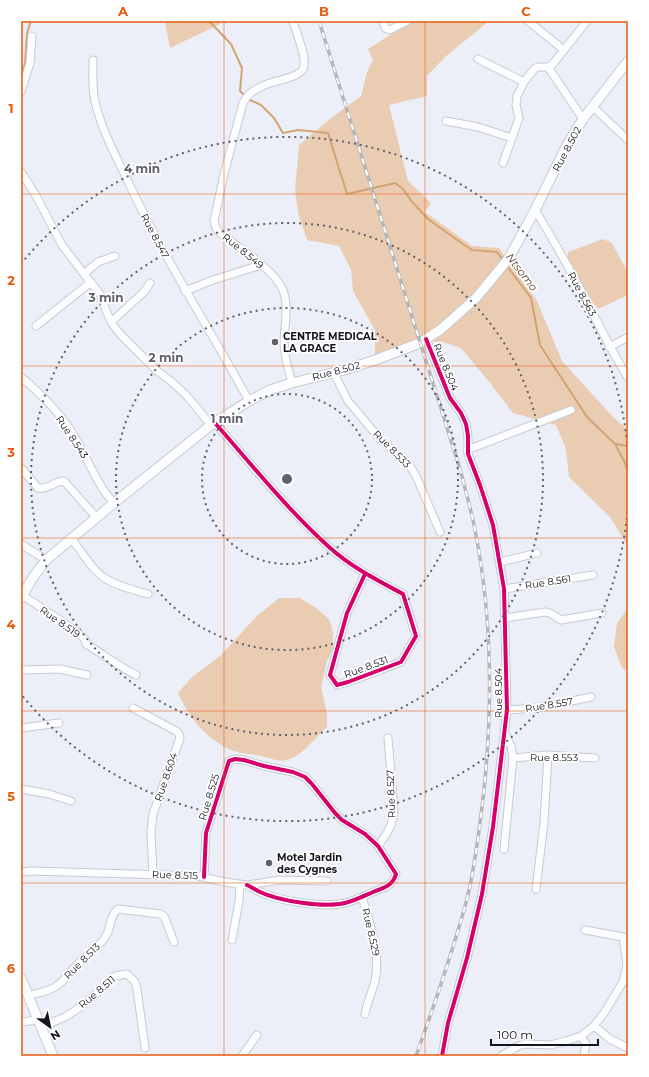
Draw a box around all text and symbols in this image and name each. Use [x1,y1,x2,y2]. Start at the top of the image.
text: A [117,3,129,19]
text: B [319,3,329,19]
text: C [521,3,531,19]
text: 1 [8,100,14,116]
street label: Rue 8.502 [550,124,584,174]
text: 4 min [124,161,160,176]
street label: Rue 8.547 [138,211,172,261]
street label: Rue 8.549 [220,230,266,272]
water label: Ntsomo [503,250,541,294]
street label: Rue 8.563 [565,269,599,319]
text: 2 [7,272,15,288]
text: 3 min [88,290,124,305]
place label: CENTRE MEDICAL LA GRACE [283,330,377,355]
marker: CENTRE MEDICAL LA GRACE [270,337,280,347]
street label: Rue 8.504 [431,341,462,393]
text: 2 min [149,350,183,365]
street label: Rue 8.502 [311,358,362,384]
text: 1 min [211,411,243,426]
street label: Rue 8.543 [53,413,91,461]
street label: Rue 8.533 [370,427,414,471]
text: 3 [6,444,15,460]
centre of rings [280,472,294,486]
street label: Rue 8.561 [524,572,572,592]
street label: Rue 8.519 [37,603,83,641]
text: 4 [7,616,16,632]
street label: Rue 8.531 [342,653,390,681]
street label: Rue 8.504 [492,668,505,718]
street label: Rue 8.557 [524,695,574,715]
street label: Rue 8.604 [152,751,180,803]
street label: Rue 8.553 [530,751,578,764]
street label: Rue 8.527 [384,769,398,818]
street label: Rue 8.525 [196,772,222,822]
text: 5 [7,788,15,804]
place label: Motel Jardin des Cygnes [277,851,342,876]
marker: Motel Jardin des Cygnes [264,858,274,868]
street label: Rue 8.515 [152,868,199,882]
street label: Rue 8.529 [359,907,383,957]
street label: Rue 8.513 [61,940,103,982]
text: 6 [7,960,16,976]
street label: Rue 8.511 [76,973,118,1011]
north arrow [30,1007,70,1047]
scale bar [491,1021,598,1047]
text: N [48,1027,63,1044]
text: 100 m [497,1027,533,1042]

